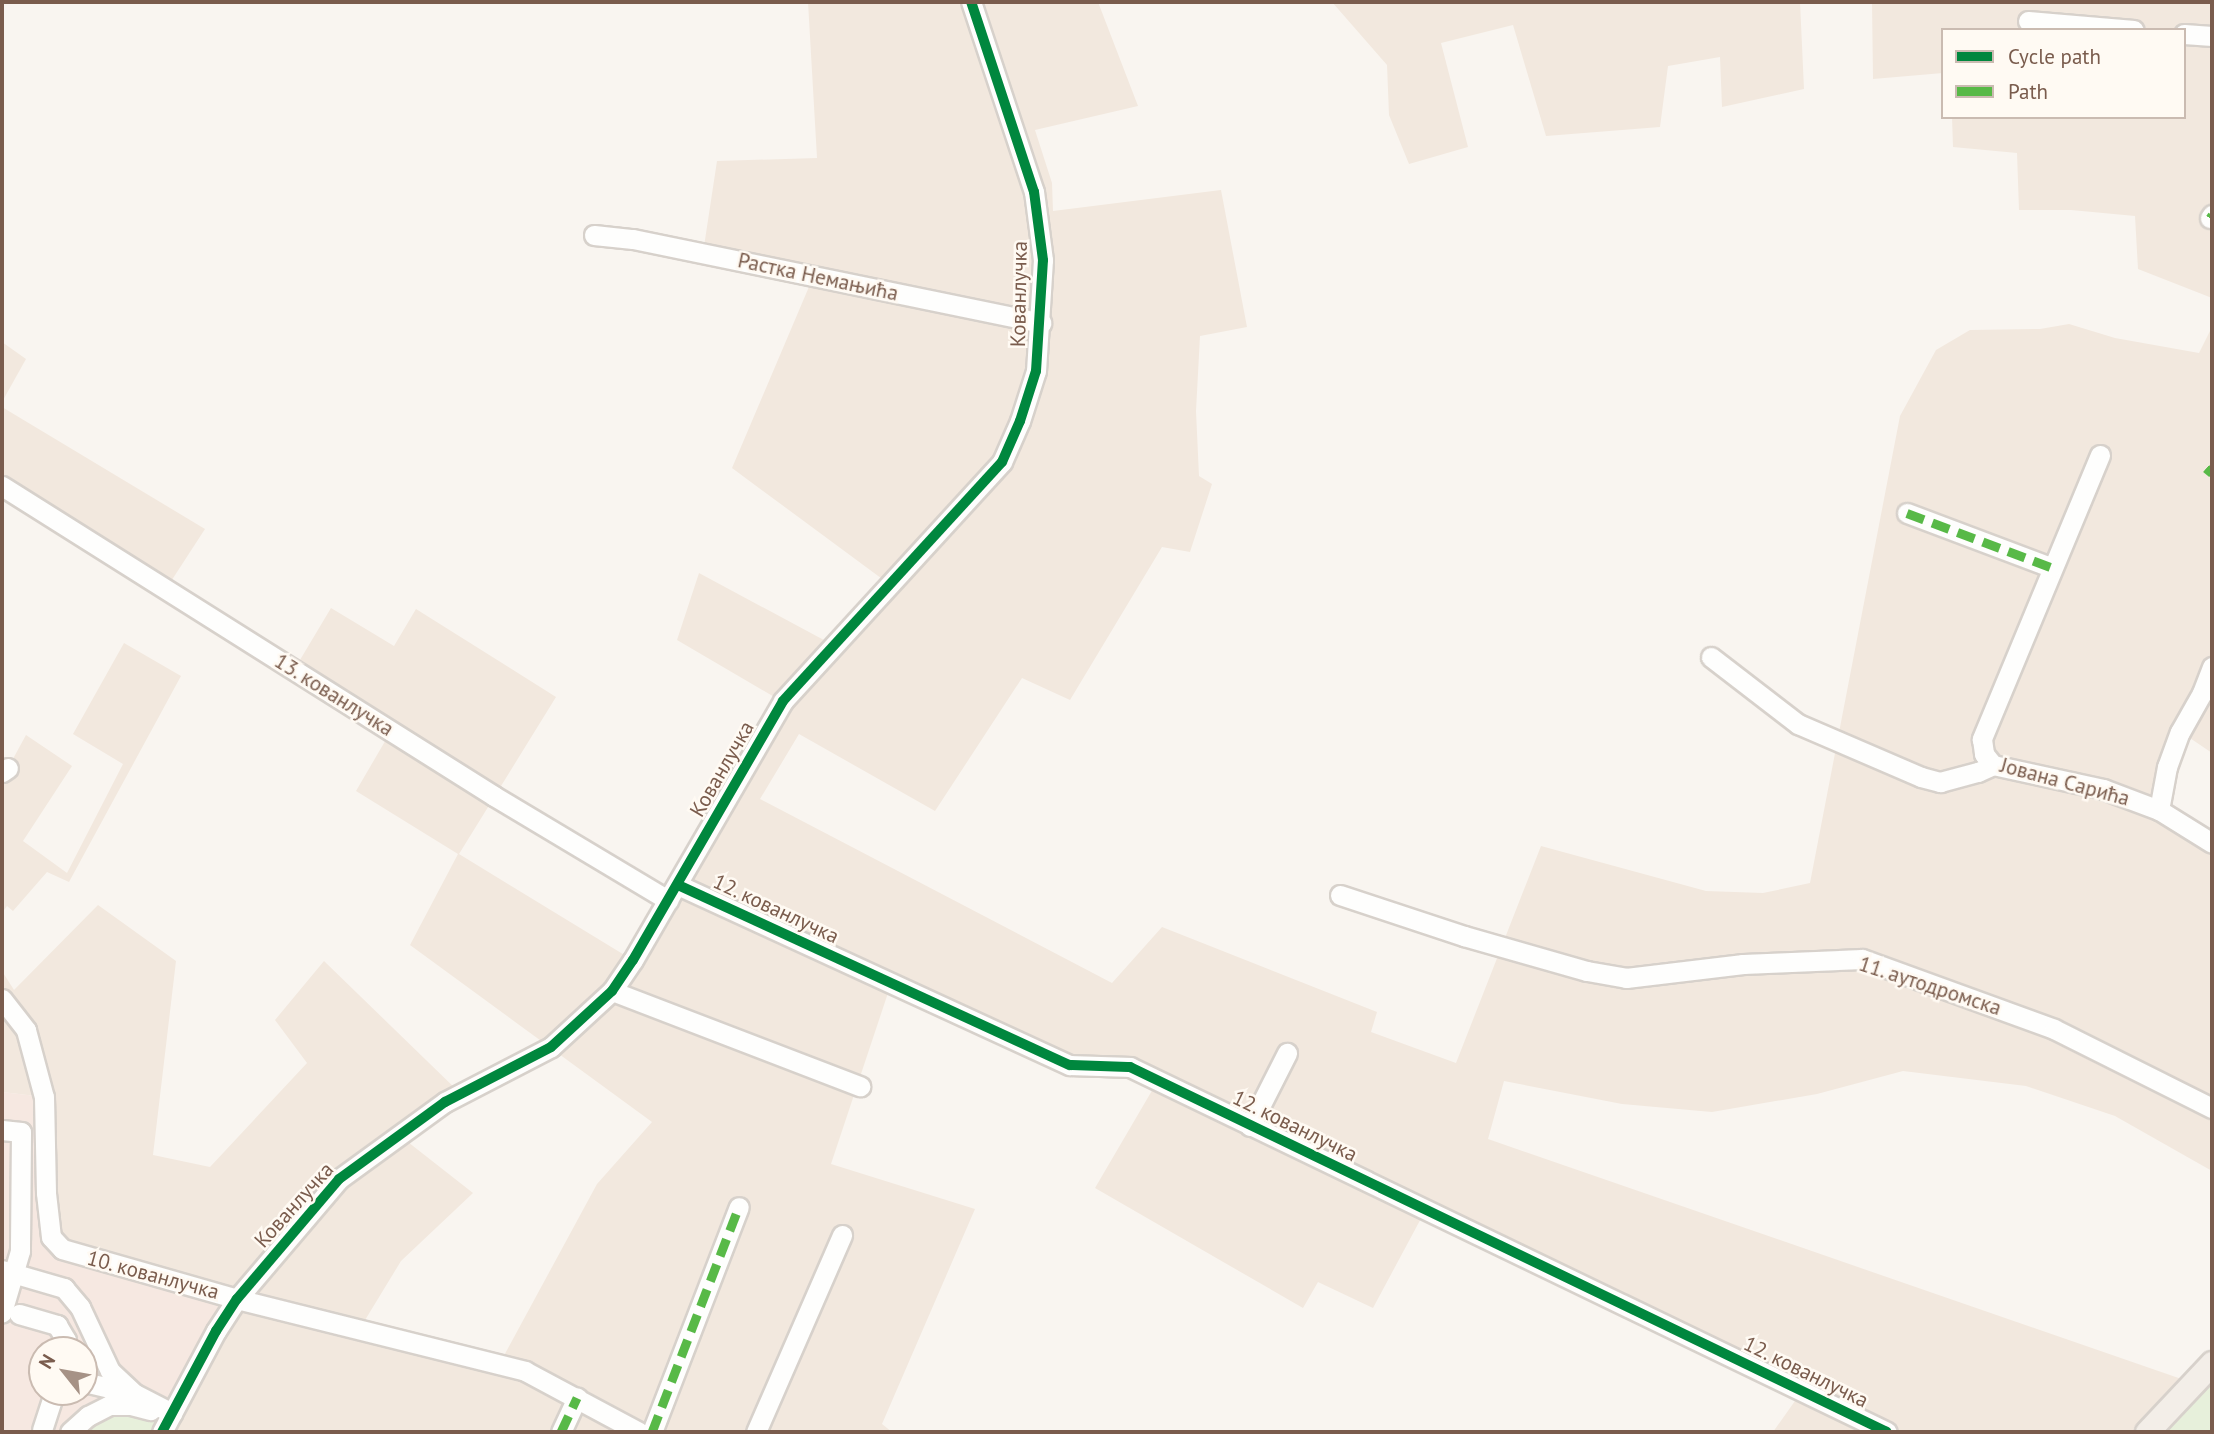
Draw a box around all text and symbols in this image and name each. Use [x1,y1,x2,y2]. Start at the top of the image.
legend [1941,28,2186,119]
text: Cycle path [2008,43,2101,70]
text: Path [2008,78,2048,105]
street label: Кованлучка [1005,241,1033,347]
street label: Растка Немањића [736,248,900,306]
street label: 13. кованлучка [269,648,399,742]
street label: Кованлучка [685,717,759,821]
street label: Јована Сарића [1998,753,2132,811]
street label: 12. кованлучка [708,869,844,949]
street label: 11. аутодромска [1855,951,2005,1021]
street label: 12. кованлучка [1228,1085,1362,1167]
street label: Кованлучка [249,1157,339,1253]
street label: 10. кованлучка [83,1245,223,1305]
street label: 12. кованлучка [1739,1331,1873,1413]
north arrow [28,1336,98,1406]
text: N [33,1350,60,1373]

